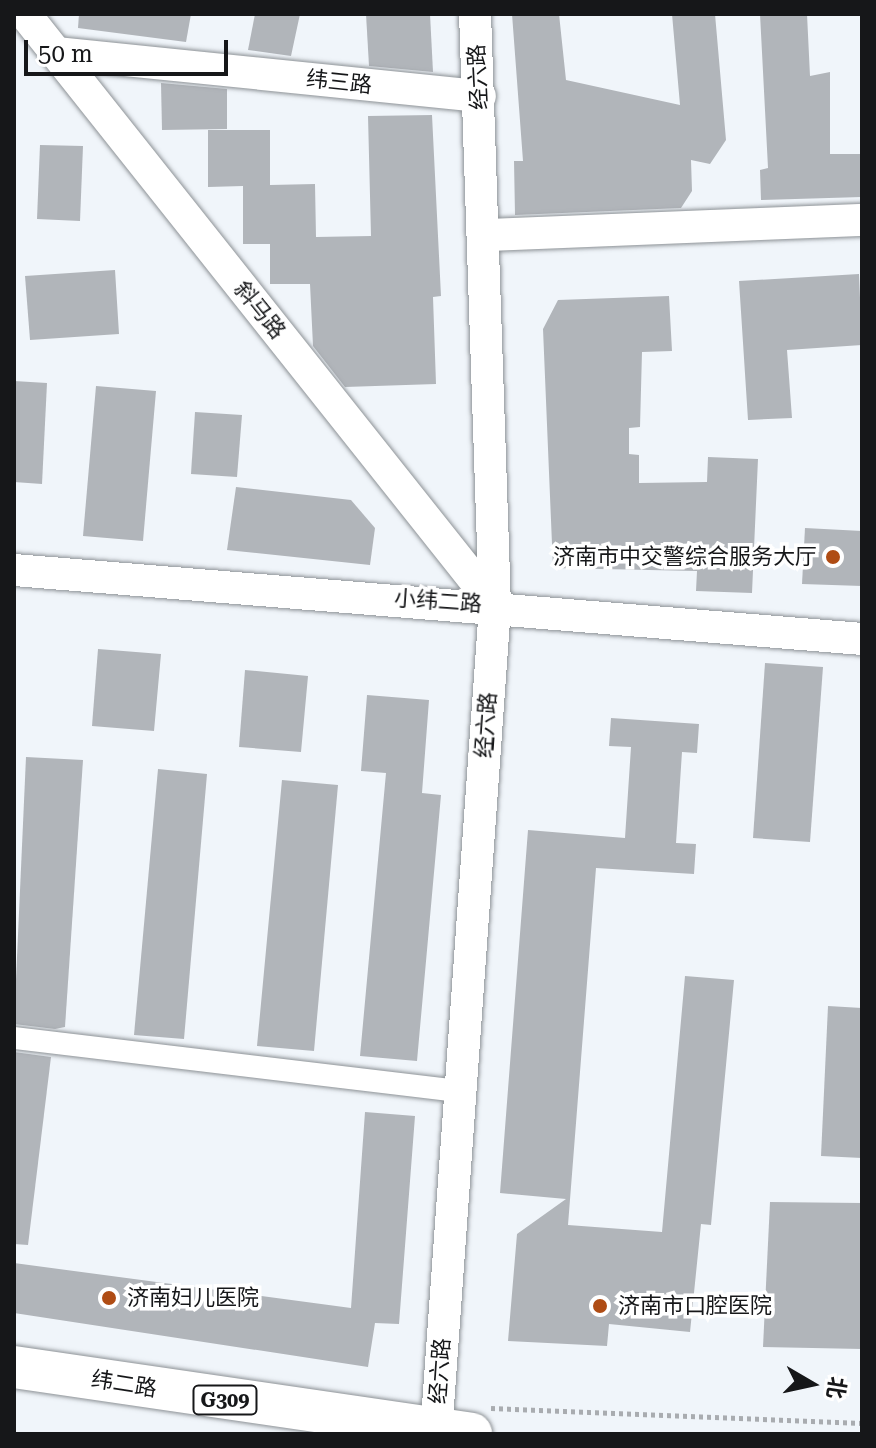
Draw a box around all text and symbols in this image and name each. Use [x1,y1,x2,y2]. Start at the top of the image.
scale bar [28,24,232,74]
text: 50 m [38,40,93,68]
street label: 经六路 [463,43,493,111]
street label: 纬三路 [305,65,373,99]
street label: 斜马路 [229,276,291,344]
place label: 济南市中交警综合服务大厅 [553,544,817,570]
marker: 济南市中交警综合服务大厅 [824,548,842,566]
street label: 小纬二路 [393,585,483,617]
street label: 经六路 [471,691,501,759]
place label: 济南妇儿医院 [127,1285,259,1311]
marker: 济南妇儿医院 [98,1287,120,1309]
place label: 济南市口腔医院 [618,1293,772,1319]
marker: 济南市口腔医院 [589,1295,611,1317]
street label: 经六路 [425,1337,455,1405]
north arrow [772,1344,852,1424]
street label: 纬二路 [89,1366,159,1402]
text: 北 [822,1375,850,1401]
road number: G309 [191,1384,259,1416]

